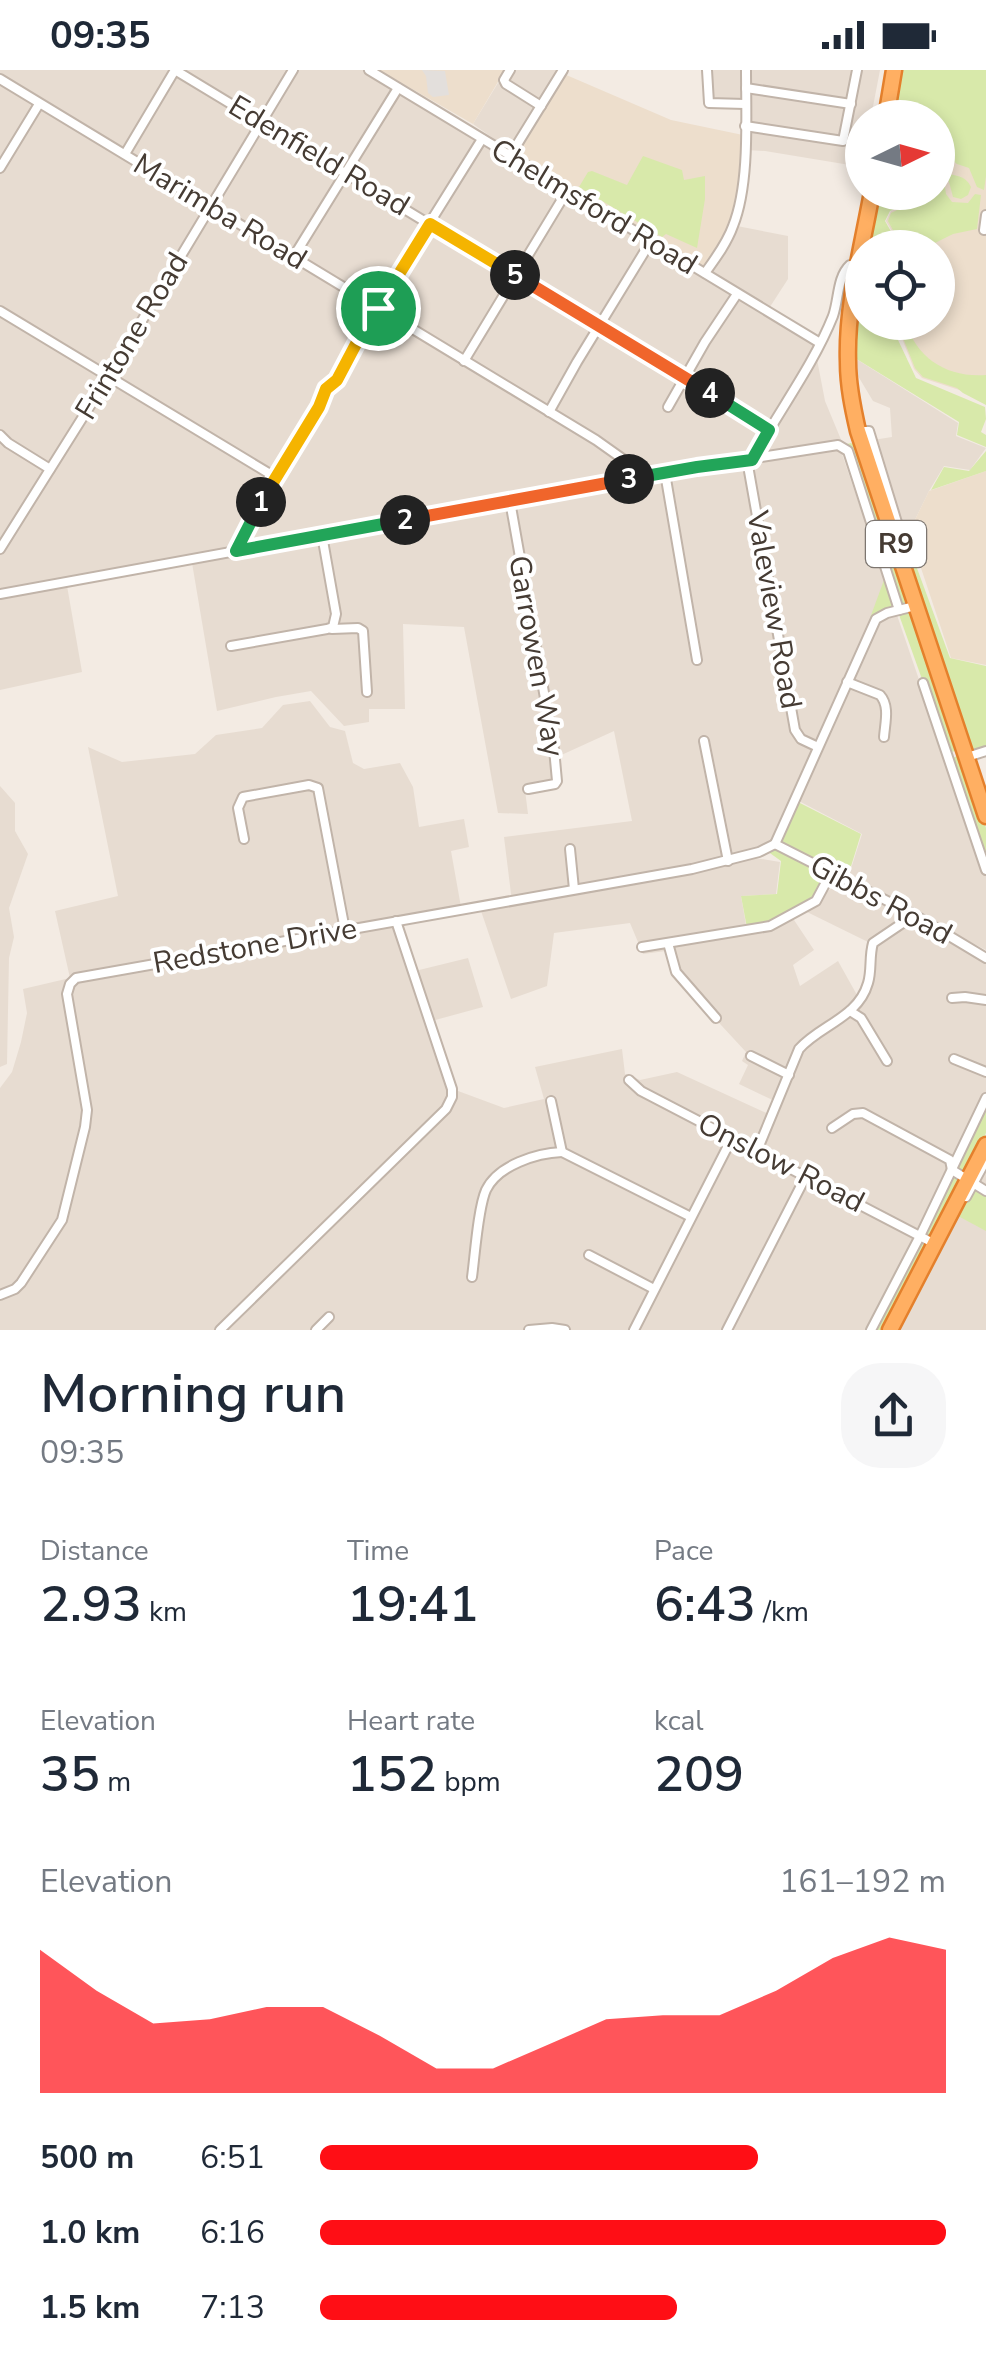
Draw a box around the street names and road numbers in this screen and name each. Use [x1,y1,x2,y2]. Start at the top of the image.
street label: Edenfield Road [221,86,417,226]
street label: Chelmsford Road [483,129,705,285]
street label: Marimba Road [126,144,314,280]
street label: Frintone Road [66,245,198,427]
street label: Valeview Road [736,507,812,712]
road number: R9 [866,521,926,567]
street label: Garrowen Way [498,552,574,760]
street label: Gibbs Road [803,845,959,955]
street label: Redstone Drive [150,908,360,984]
street label: Onslow Road [690,1103,872,1223]

